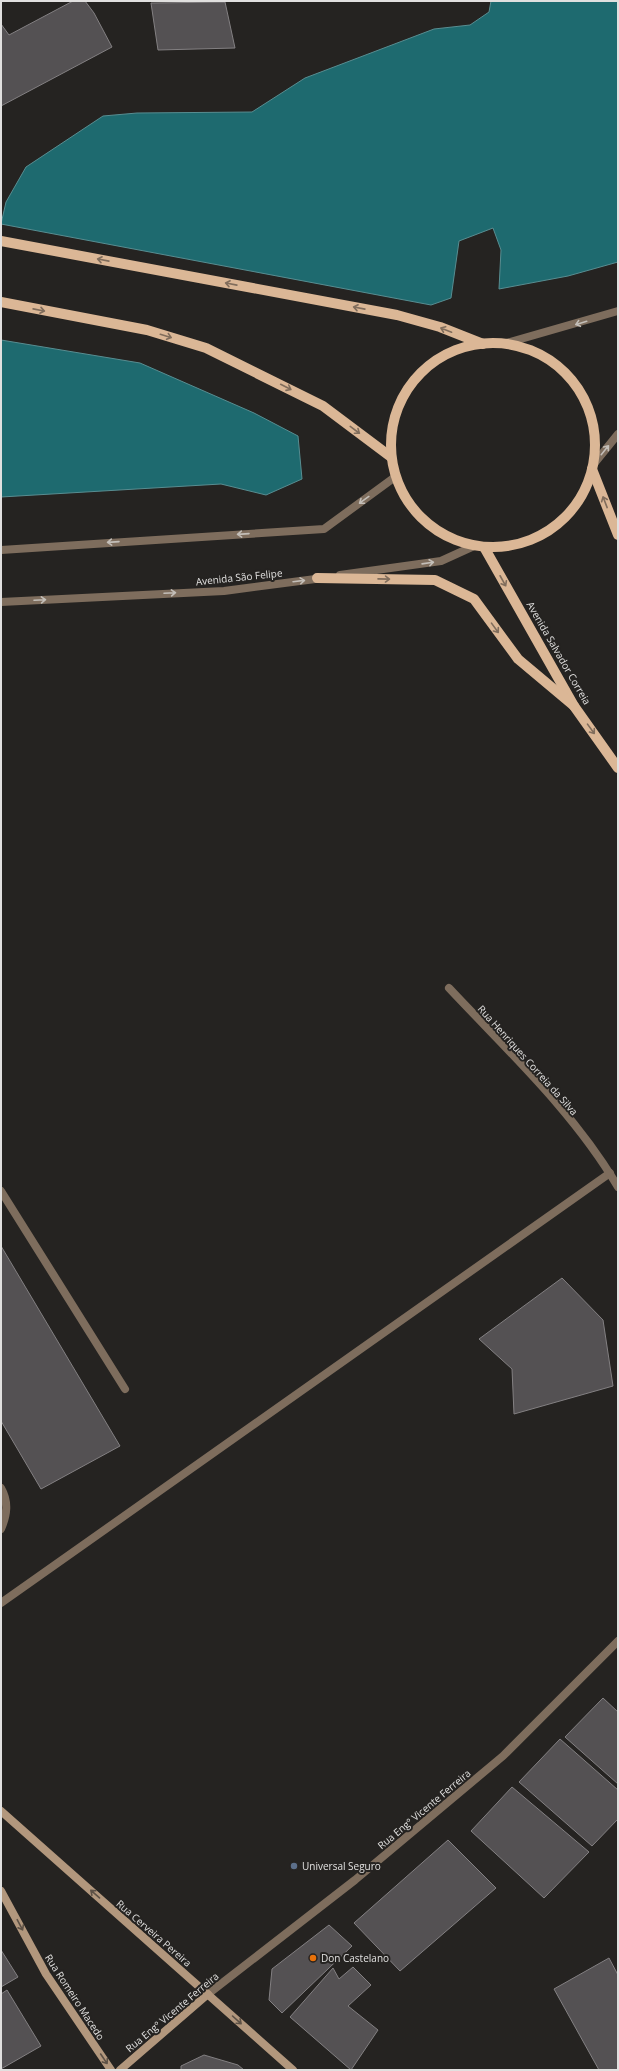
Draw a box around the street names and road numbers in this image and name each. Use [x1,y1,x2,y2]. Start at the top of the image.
street label: Avenida São Felipe [195,565,283,589]
street label: Avenida Salvador Correia [524,599,594,707]
street label: Rua Henriques Correia da Silva [475,1002,581,1118]
street label: Rua Engº Vicente Ferreira [375,1766,473,1852]
street label: Rua Cerveira Pereira [113,1896,195,1970]
street label: Rua Romeiro Macedo [42,1951,108,2043]
street label: Rua Engº Vicente Ferreira [123,1969,221,2055]

